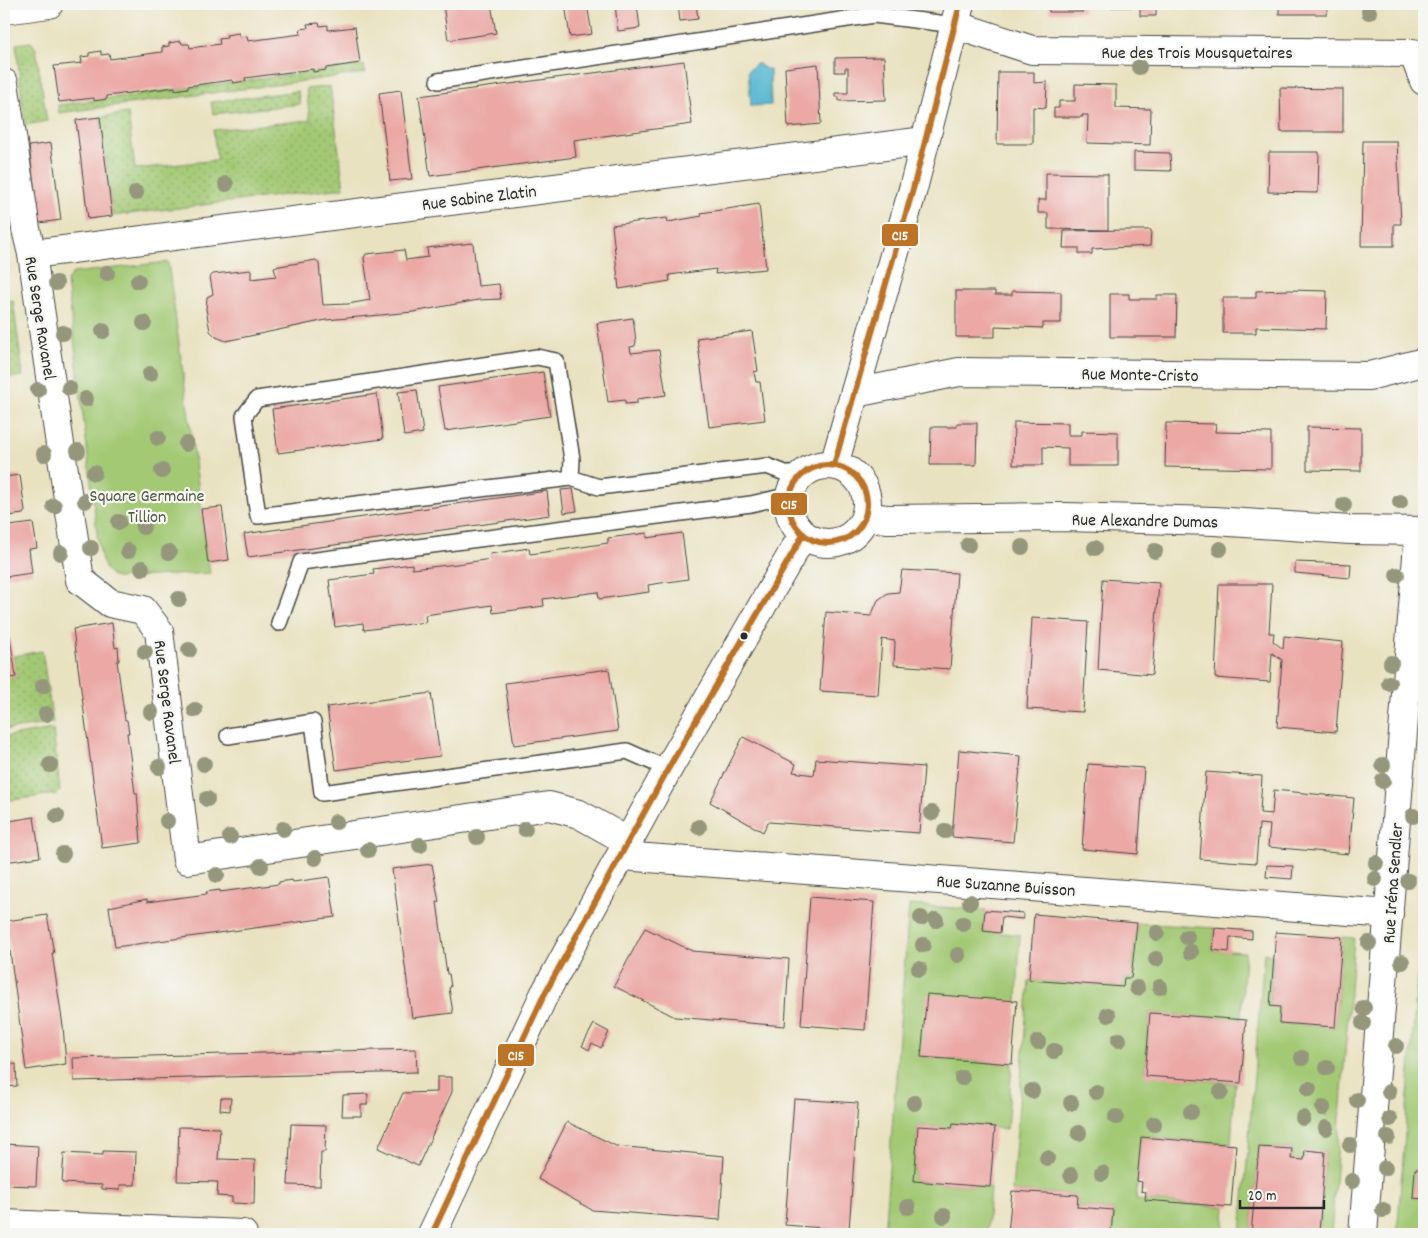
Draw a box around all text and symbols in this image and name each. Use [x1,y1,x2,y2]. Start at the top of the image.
street label: Rue des Trois Mousquetaires [1101,42,1293,67]
street label: Rue Sabine Zlatin [421,180,538,219]
line badge: C15 [881,223,919,247]
text: C15 [892,227,909,247]
street label: Rue Serge Ravanel [16,255,61,383]
street label: Rue Monte-Cristo [1081,363,1199,390]
park label: Square Germaine Tillion [90,485,205,531]
line badge: C15 [770,492,808,516]
text: C15 [781,496,798,516]
street label: Rue Alexandre Dumas [1071,509,1218,536]
unlabelled marker [739,631,749,641]
street label: Rue Serge Ravanel [146,639,186,766]
street label: Rue Iréna Sendler [1378,822,1411,944]
street label: Rue Suzanne Buisson [935,870,1076,905]
line badge: C15 [497,1043,535,1067]
text: C15 [508,1047,525,1067]
scale bar [1240,1178,1324,1210]
text: 20 m [1248,1186,1276,1208]

